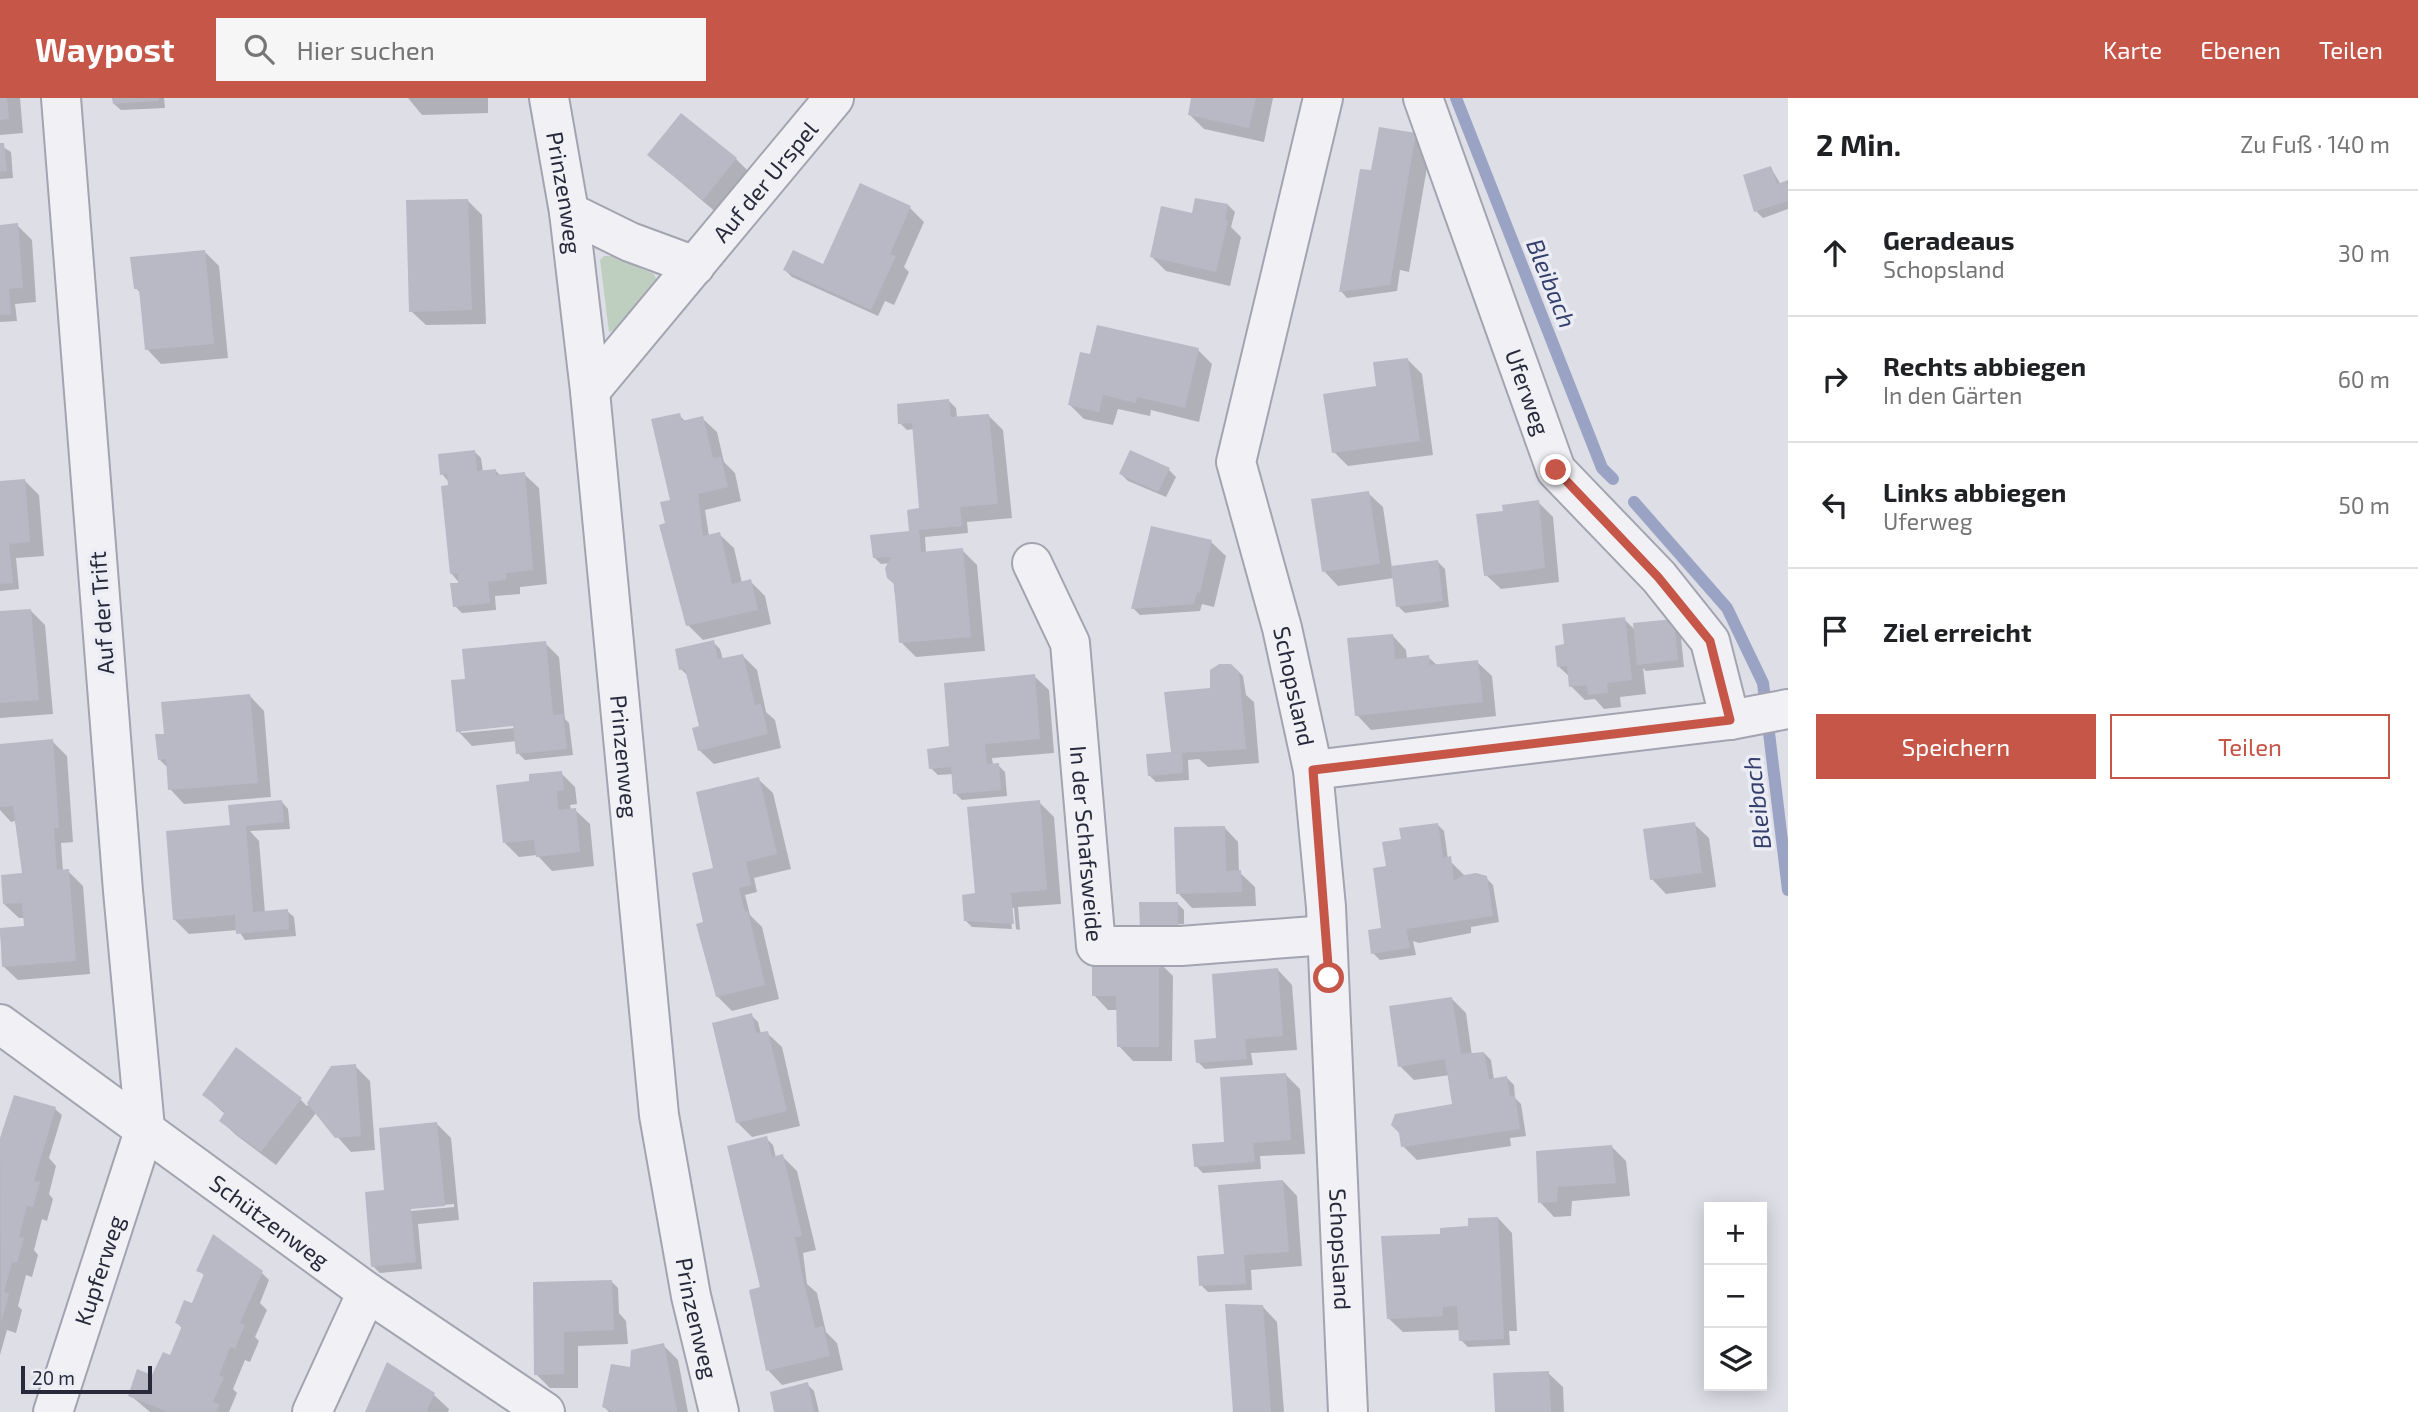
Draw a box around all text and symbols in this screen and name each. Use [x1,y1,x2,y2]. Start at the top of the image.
search box [216,18,706,81]
text: Waypost [35,29,174,69]
icon: search [240,30,278,68]
text: Hier suchen [296,34,435,65]
text: Karte [2103,35,2162,64]
text: Ebenen [2200,35,2281,64]
text: Teilen [2319,35,2383,64]
street label: Auf der Urspel [706,115,823,247]
text: 2 Min. [1816,126,1901,162]
street label: Prinzenweg [541,129,588,255]
text: Zu Fuß · 140 m [2240,130,2390,158]
text: Geradeaus [1883,224,2015,255]
water label: Bleibach [1521,234,1583,332]
icon: ahead [1816,234,1854,272]
text: 30 m [2338,239,2390,267]
text: Schopsland [1883,255,2005,283]
street label: Uferweg [1500,345,1556,439]
text: Rechts abbiegen [1883,350,2086,381]
icon: right [1816,360,1854,398]
text: 60 m [2338,365,2390,393]
text: In den Gärten [1883,381,2022,409]
route end [1540,454,1571,485]
text: Links abbiegen [1883,476,2067,507]
icon: left [1816,486,1854,524]
text: 50 m [2339,491,2390,519]
text: Uferweg [1883,507,1973,535]
street label: Auf der Trift [83,550,119,676]
icon: arrive [1816,612,1854,650]
text: Ziel erreicht [1883,616,2032,647]
street label: Schopsland [1268,624,1321,749]
street label: Prinzenweg [605,694,645,819]
button: Speichern [1816,714,2096,779]
button: Teilen [2110,714,2390,779]
street label: In der Schafsweide [1065,744,1110,943]
water label: Bleibach [1736,755,1776,851]
route start [1313,962,1344,993]
street label: Schützenweg [205,1168,335,1274]
street label: Schopsland [1324,1188,1358,1311]
map controls [1704,1202,1767,1391]
button: + [1704,1202,1767,1265]
street label: Kupferweg [68,1211,130,1329]
street label: Prinzenweg [670,1255,725,1382]
button: − [1704,1265,1767,1328]
button: layers [1704,1328,1767,1391]
scale bar [21,1363,152,1395]
text: 20 m [32,1366,75,1389]

